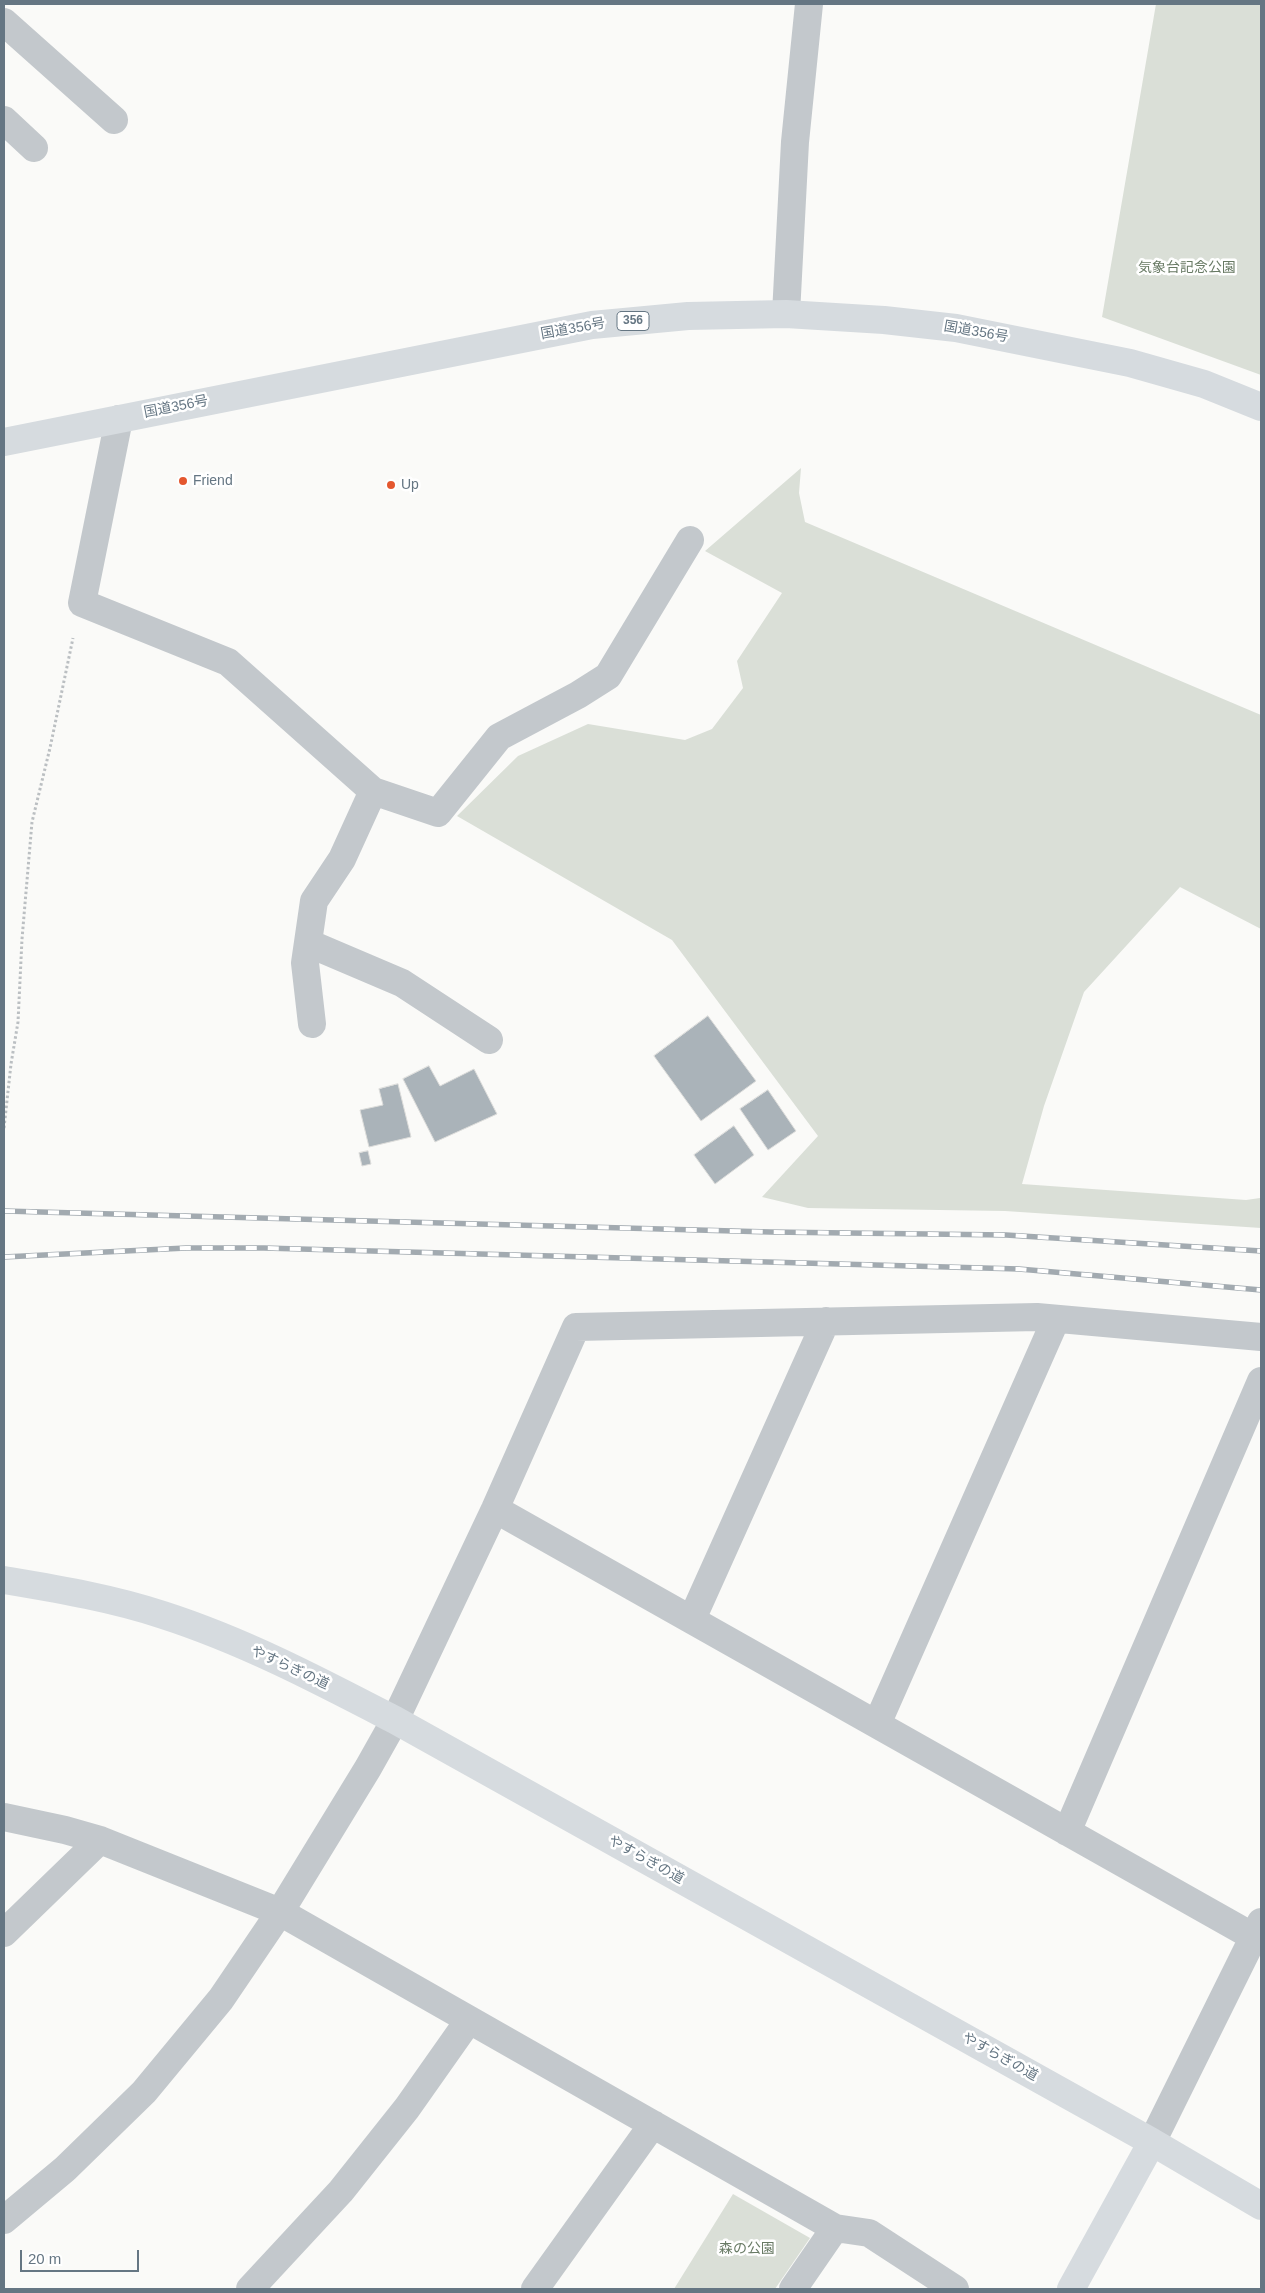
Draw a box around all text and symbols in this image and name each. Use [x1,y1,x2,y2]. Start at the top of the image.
park label: 気象台記念公園 [1138,260,1236,276]
road number: 356 [617,312,649,331]
street label: 国道356号 [539,315,607,343]
street label: 国道356号 [942,318,1010,346]
street label: 国道356号 [142,393,210,421]
place label: Friend [193,473,233,489]
marker: Friend [177,475,189,487]
place label: Up [401,477,419,493]
marker: Up [385,479,397,491]
street label: やすらぎの道 [248,1643,332,1693]
street label: やすらぎの道 [605,1832,687,1888]
street label: やすらぎの道 [959,2029,1041,2085]
scale bar [22,2240,141,2272]
park label: 森の公園 [719,2241,775,2257]
text: 20 m [28,2250,61,2267]

